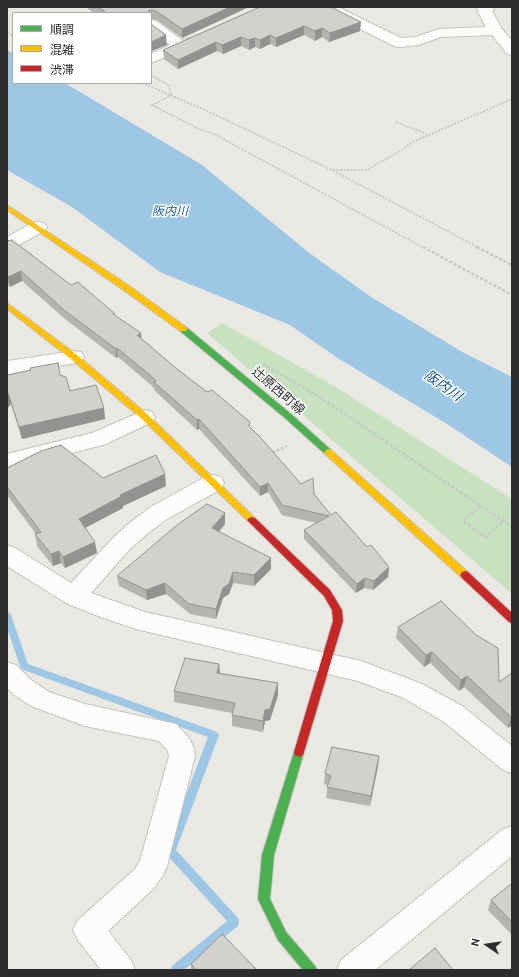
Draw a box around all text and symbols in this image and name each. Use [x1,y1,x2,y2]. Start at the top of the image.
legend [12,12,152,84]
text: 順調 [50,22,74,37]
text: 混雑 [50,42,74,57]
text: 渋滞 [50,62,74,77]
water label: 阪内川 [152,204,188,218]
street label: 辻原西町線 [248,364,308,418]
water label: 阪内川 [421,367,465,405]
north arrow [467,925,507,965]
text: N [468,937,483,948]

